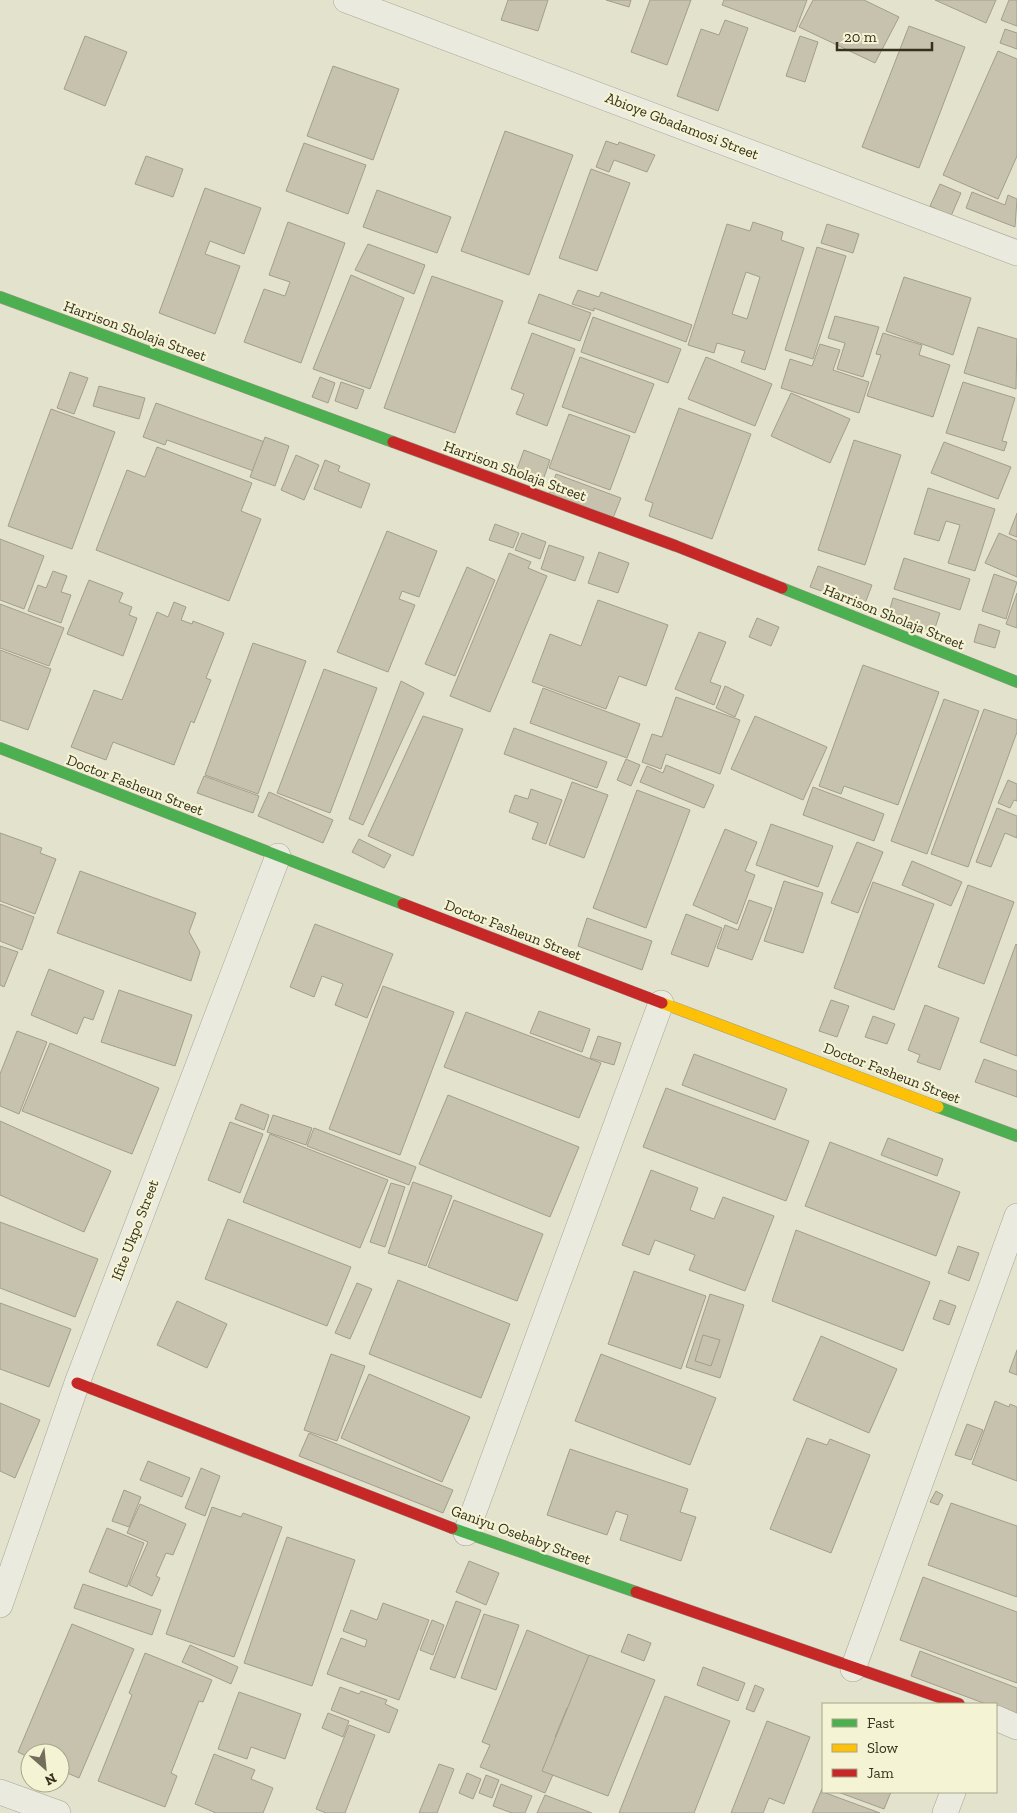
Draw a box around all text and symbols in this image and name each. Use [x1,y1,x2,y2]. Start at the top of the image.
scale bar [837,20,932,52]
text: 20 m [844,28,877,46]
street label: Abioye Gbadamosi Street [603,88,762,164]
street label: Harrison Sholaja Street [61,297,209,365]
street label: Harrison Sholaja Street [441,437,589,505]
street label: Harrison Sholaja Street [821,580,968,654]
street label: Doctor Fasheun Street [64,751,206,820]
street label: Doctor Fasheun Street [442,896,584,965]
street label: Doctor Fasheun Street [821,1039,963,1108]
street label: Ifite Ukpo Street [107,1177,163,1283]
street label: Ganiyu Osebaby Street [449,1501,594,1569]
legend [822,1703,997,1793]
text: Fast [867,1714,895,1732]
text: Slow [867,1739,899,1757]
north arrow [20,1743,70,1793]
text: Jam [867,1764,894,1782]
text: N [42,1769,59,1789]

